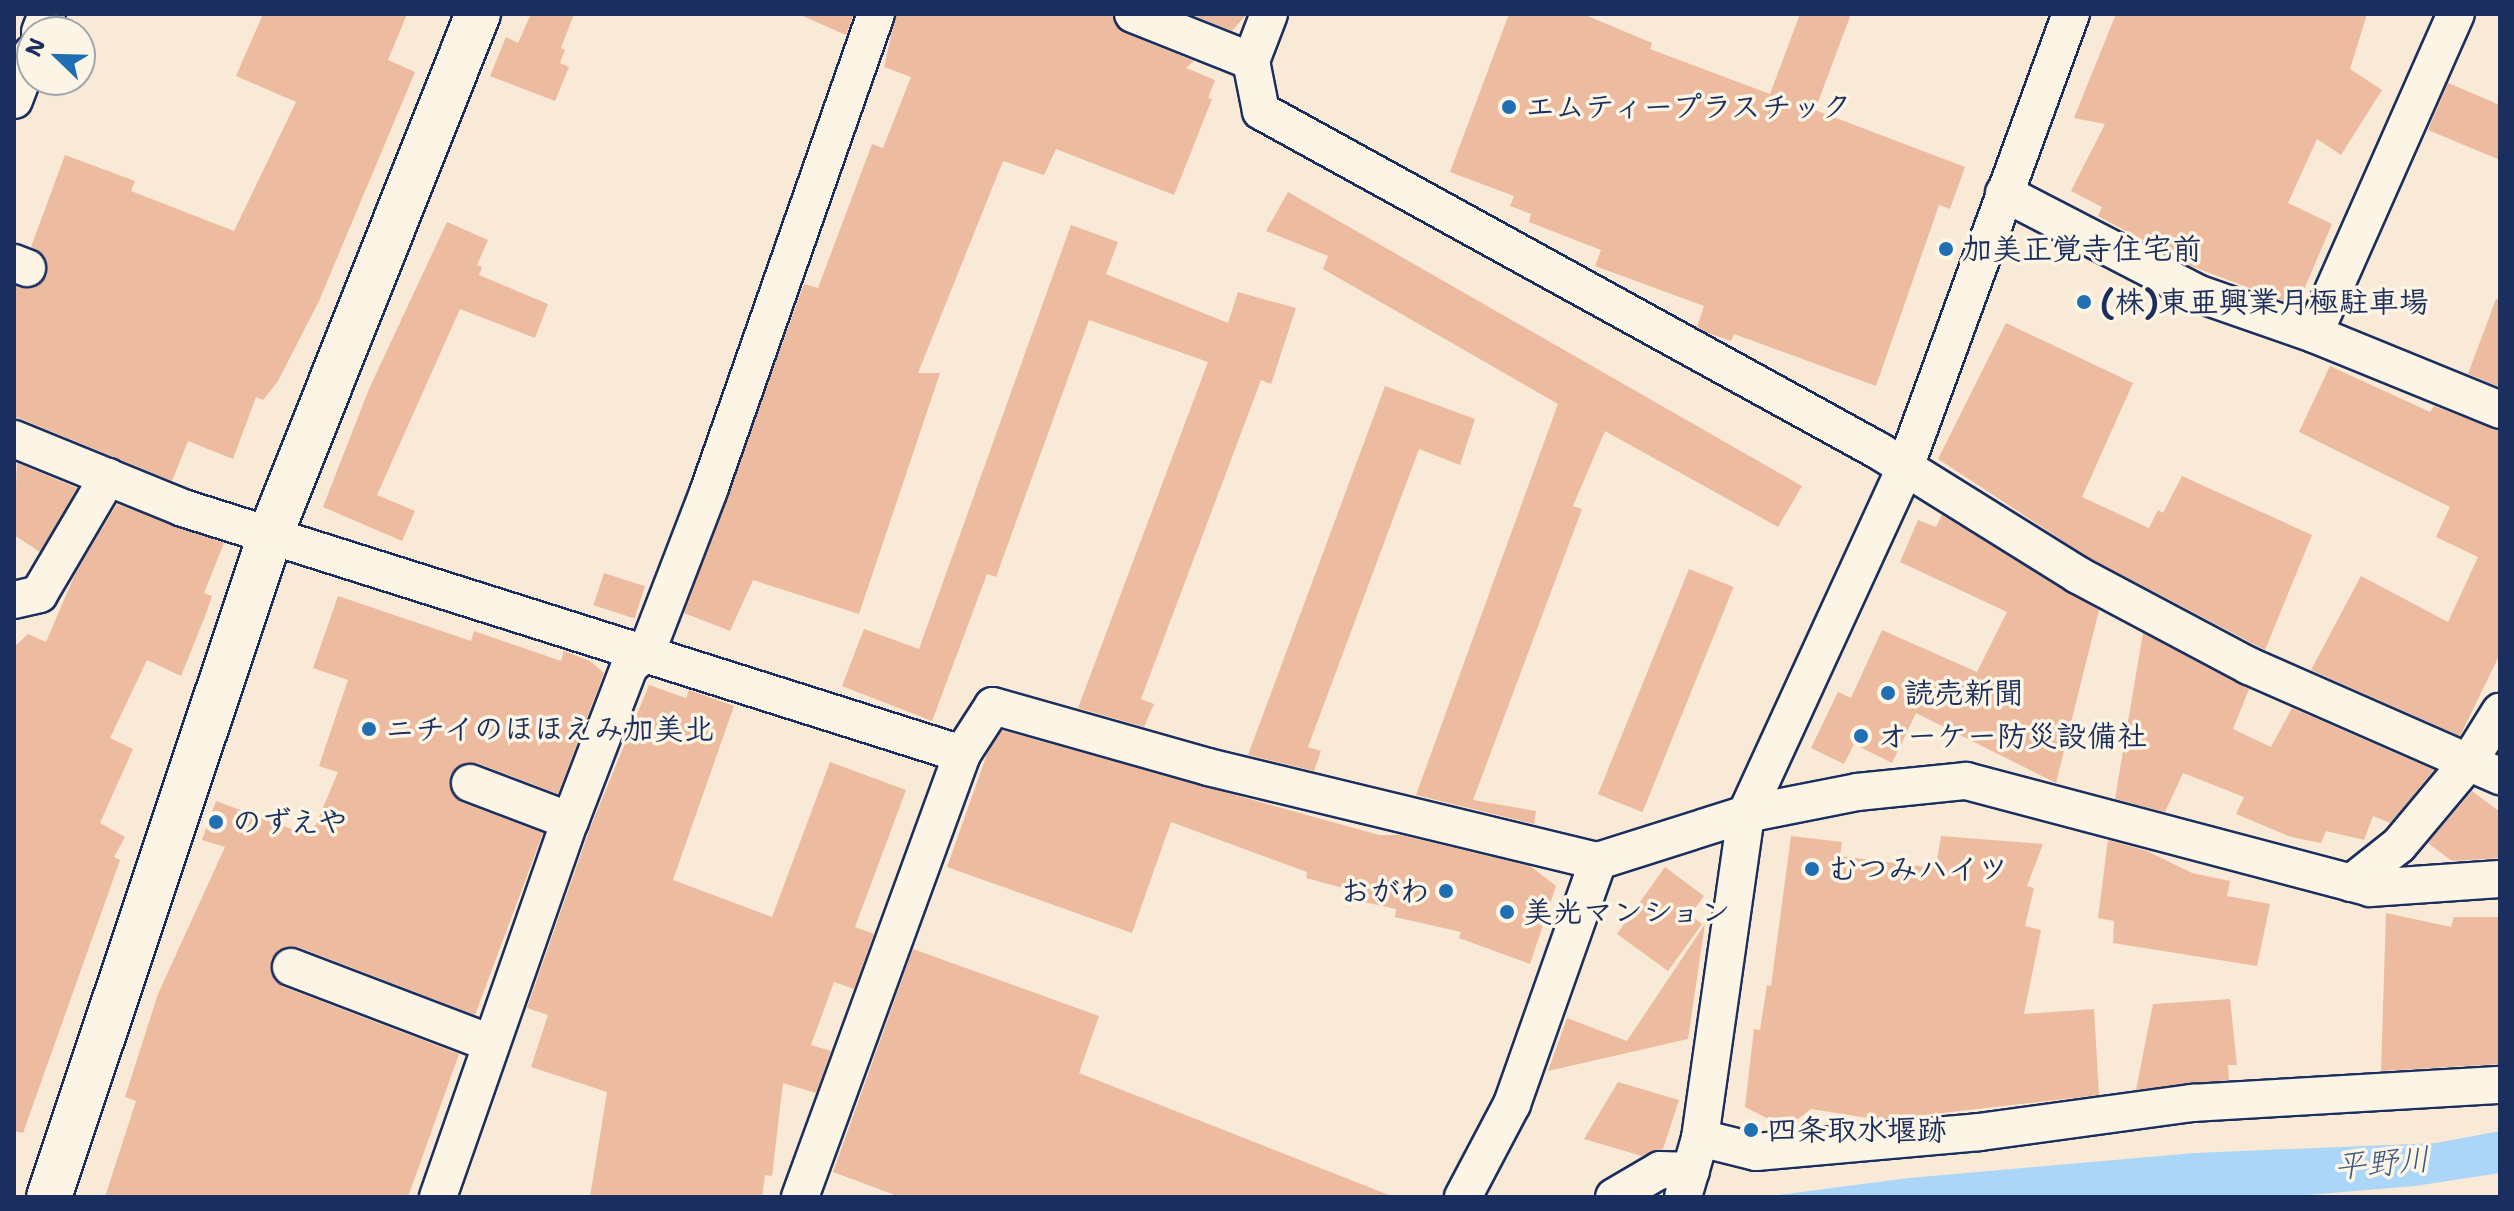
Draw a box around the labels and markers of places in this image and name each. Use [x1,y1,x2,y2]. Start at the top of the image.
place label: エムティープラスチック [1525,89,1855,125]
marker: エムティープラスチック [1500,98,1518,116]
place label: 加美正覚寺住宅前 [1962,231,2202,267]
marker: 加美正覚寺住宅前 [1937,240,1955,258]
place label: (株)東亜興業月極駐車場 [2100,284,2429,320]
marker: (株)東亜興業月極駐車場 [2075,293,2093,311]
place label: 読売新聞 [1904,675,2024,711]
marker: 読売新聞 [1879,684,1897,702]
place label: ニチイのほほえみ加美北 [385,711,715,747]
place label: オーケー防災設備社 [1877,718,2147,754]
marker: ニチイのほほえみ加美北 [360,720,378,738]
marker: オーケー防災設備社 [1852,727,1870,745]
place label: のずえや [232,804,352,840]
marker: のずえや [207,813,225,831]
place label: むつみハイツ [1828,851,2008,887]
marker: むつみハイツ [1803,860,1821,878]
place label: おがわ [1340,873,1430,909]
marker: おがわ [1437,882,1455,900]
place label: 美光マンション [1523,894,1733,930]
marker: 美光マンション [1498,903,1516,921]
place label: 四条取水堰跡 [1767,1112,1947,1148]
marker: 四条取水堰跡 [1742,1121,1760,1139]

